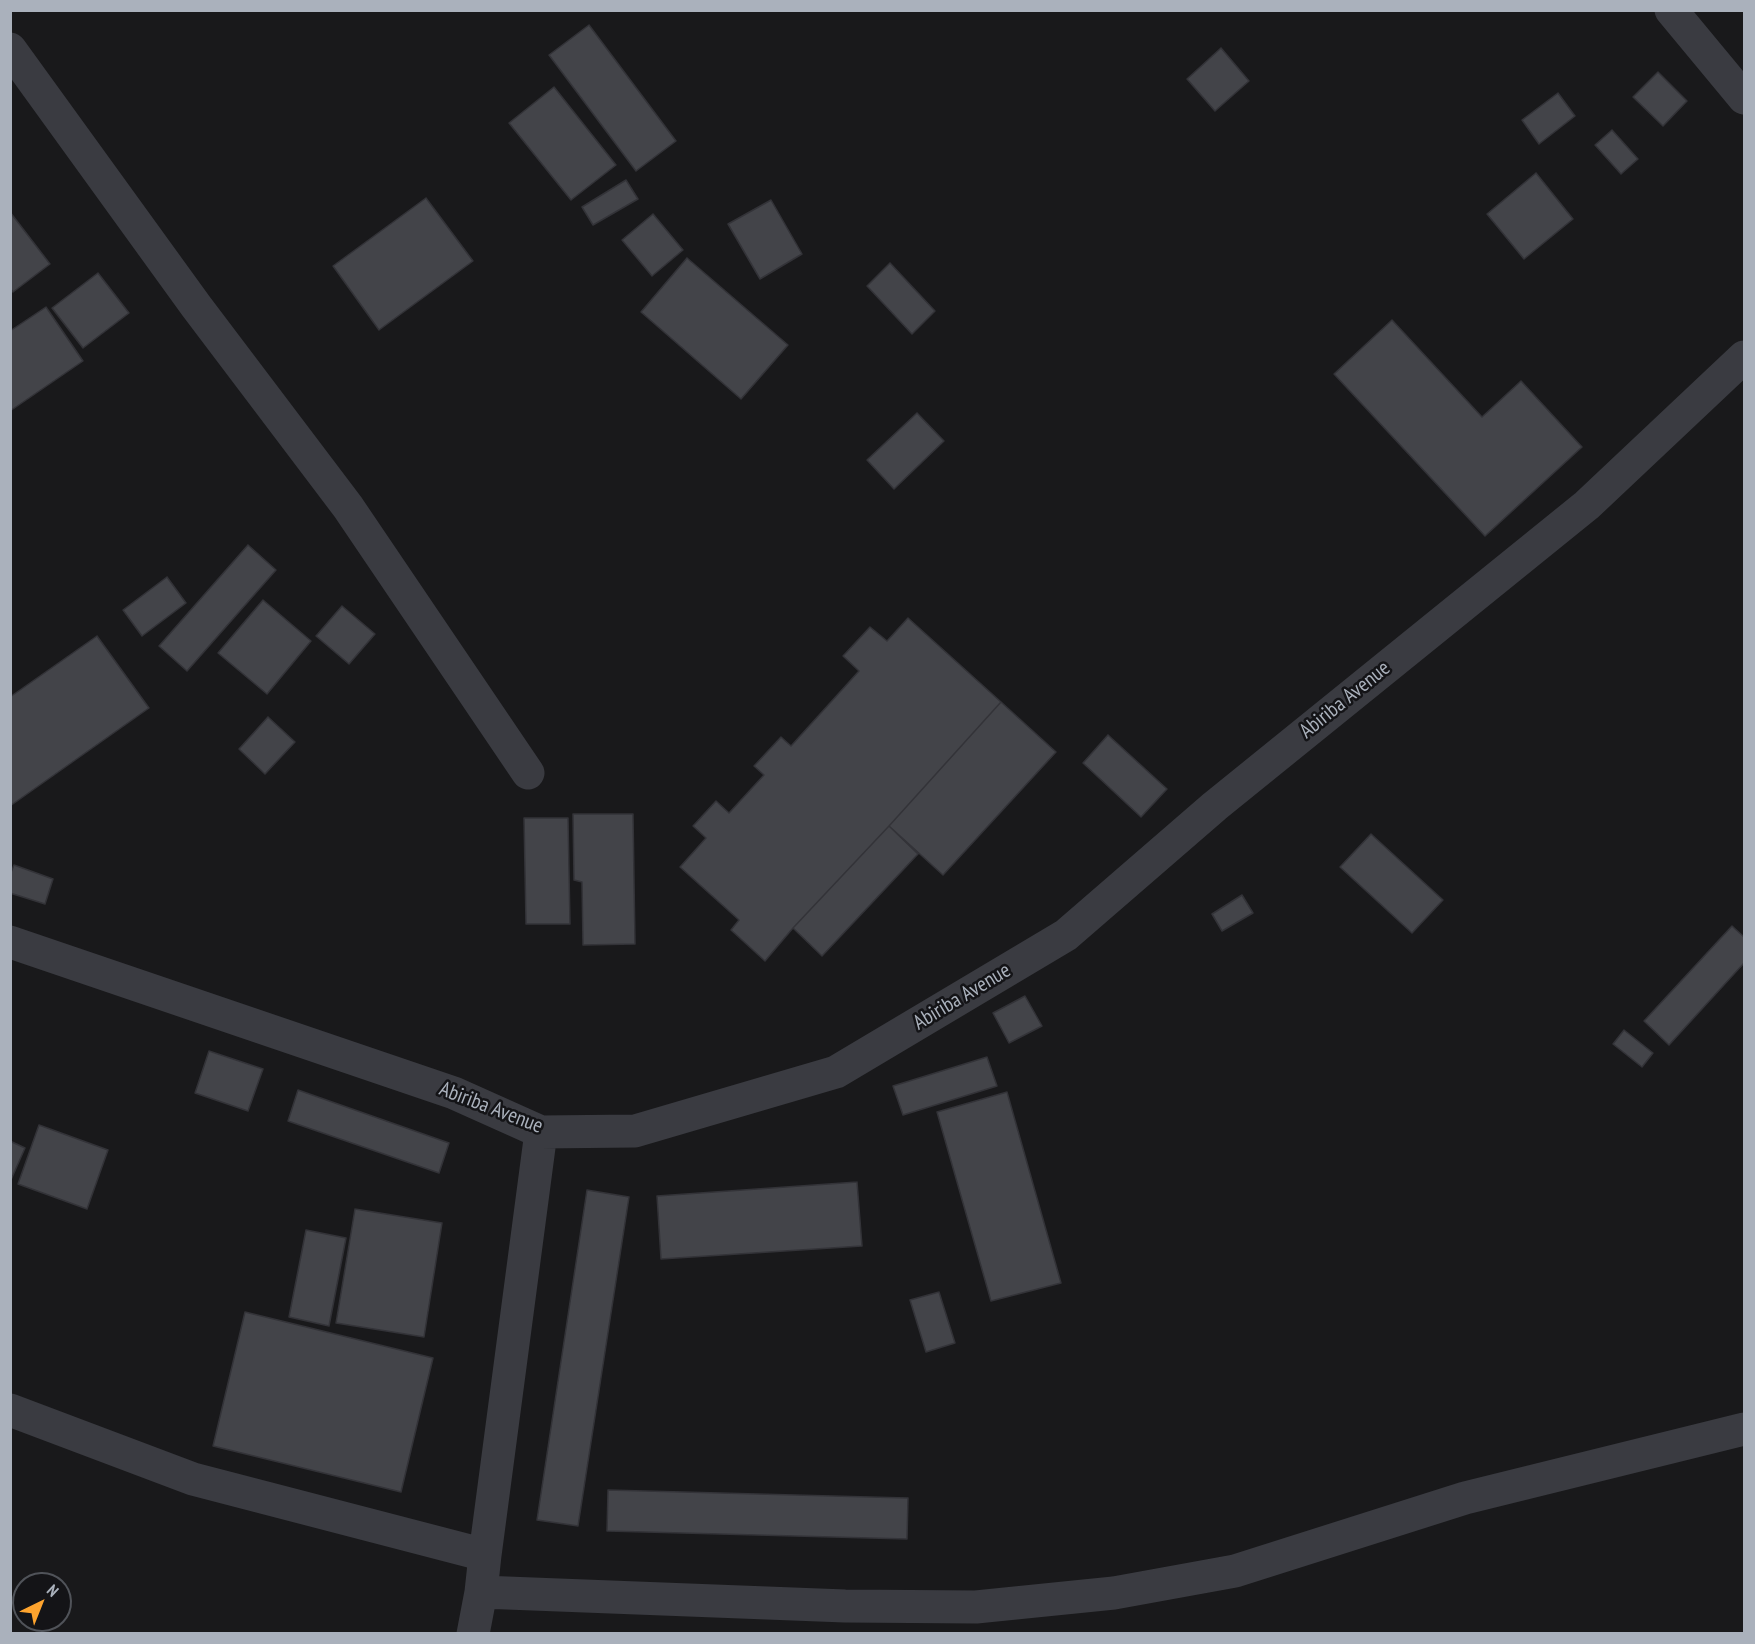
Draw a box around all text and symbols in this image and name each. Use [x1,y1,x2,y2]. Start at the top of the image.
street label: Abiriba Avenue [1295,656,1395,744]
street label: Abiriba Avenue [909,958,1015,1036]
street label: Abiriba Avenue [436,1077,546,1139]
north arrow [12,1572,72,1632]
text: N [43,1580,63,1601]

